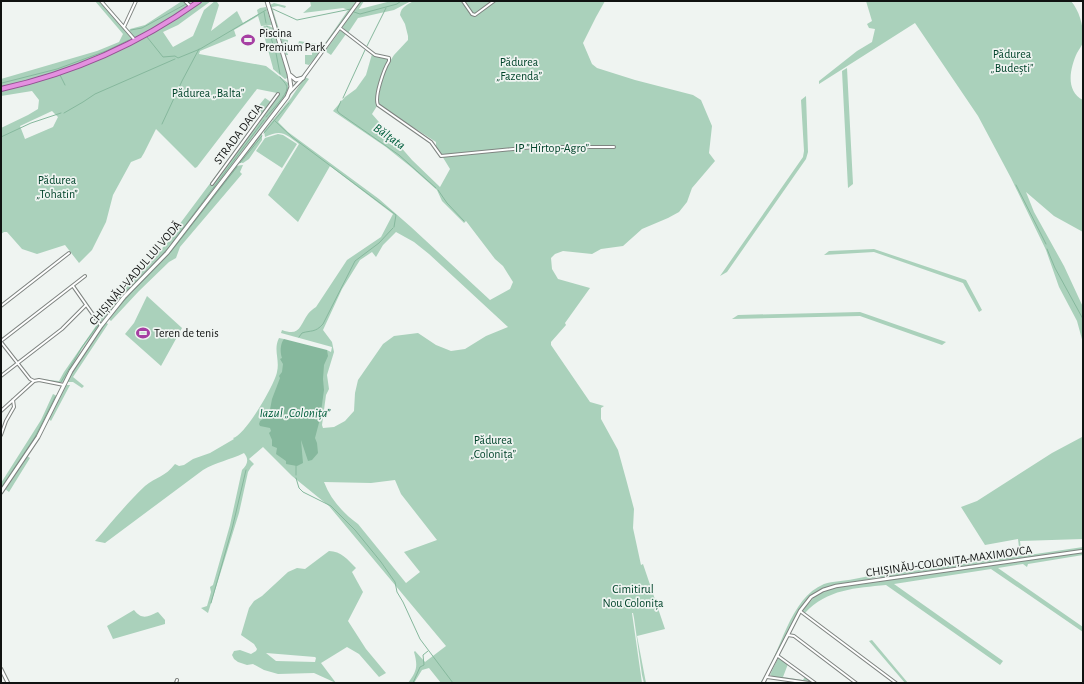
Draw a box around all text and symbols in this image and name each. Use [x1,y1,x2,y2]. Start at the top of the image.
place label: Piscina Premium Park [259,27,326,53]
sports icon: Piscina Premium Park [240,32,256,48]
park label: Pădurea „Budești” [990,48,1034,76]
park label: Pădurea „Fazenda” [496,56,543,82]
park label: Pădurea „Balta” [172,87,245,99]
street label: STRADA DACIA [211,102,265,166]
water label: Bălţata [371,122,407,153]
park label: IP ”Hîrtop-Agro” [515,142,590,154]
park label: Pădurea „Tohatin” [36,174,78,200]
street label: CHIȘINĂU-VADUL LUI VODĂ [86,218,185,329]
sports icon: Teren de tenis [135,325,151,341]
place label: Teren de tenis [154,327,219,339]
water label: Iazul „Colonița” [259,407,331,421]
park label: Pădurea „Colonița” [470,434,517,462]
street label: CHIȘINĂU-COLONIȚA-MAXIMOVCA [865,542,1033,581]
park label: Cimitirul Nou Colonița [602,583,664,611]

